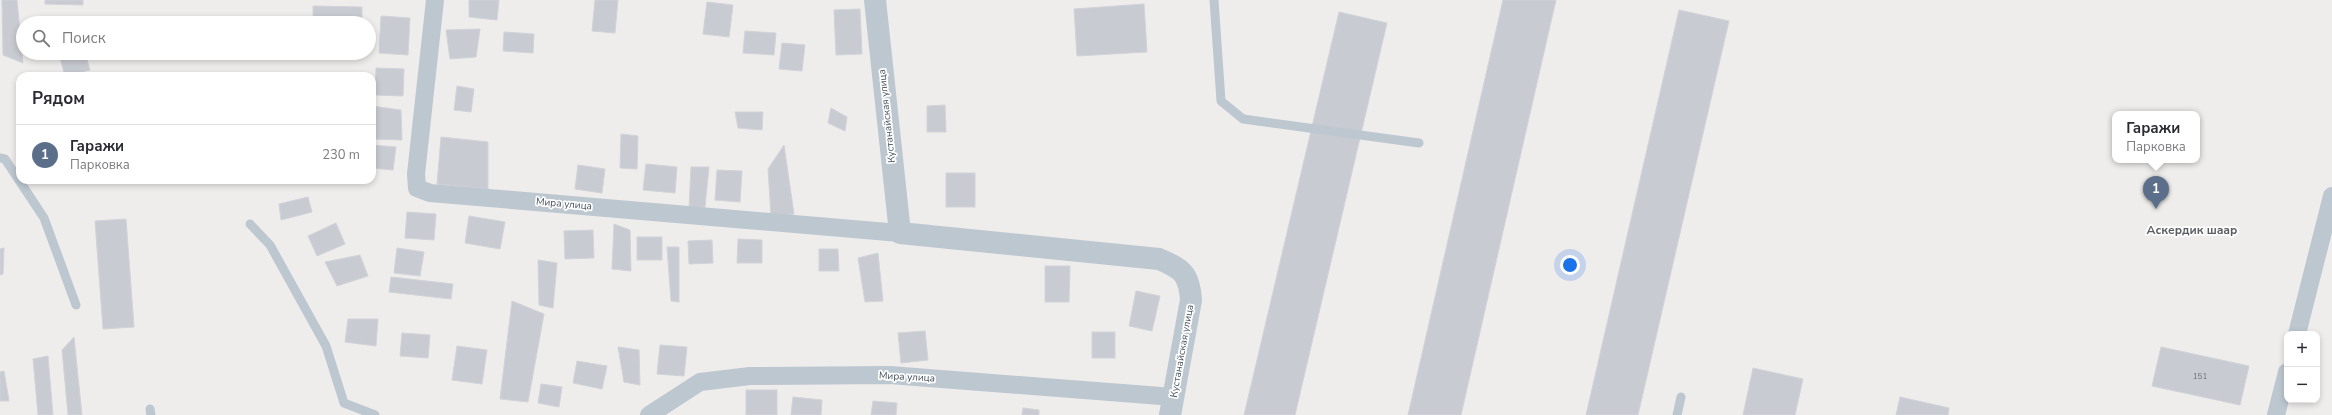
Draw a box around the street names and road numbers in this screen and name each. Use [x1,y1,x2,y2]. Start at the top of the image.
street label: Кустанайская улица [875,68,899,164]
street label: Мира улица [535,195,593,213]
street label: Кустанайская улица [1167,303,1197,399]
street label: Мира улица [879,369,935,385]

